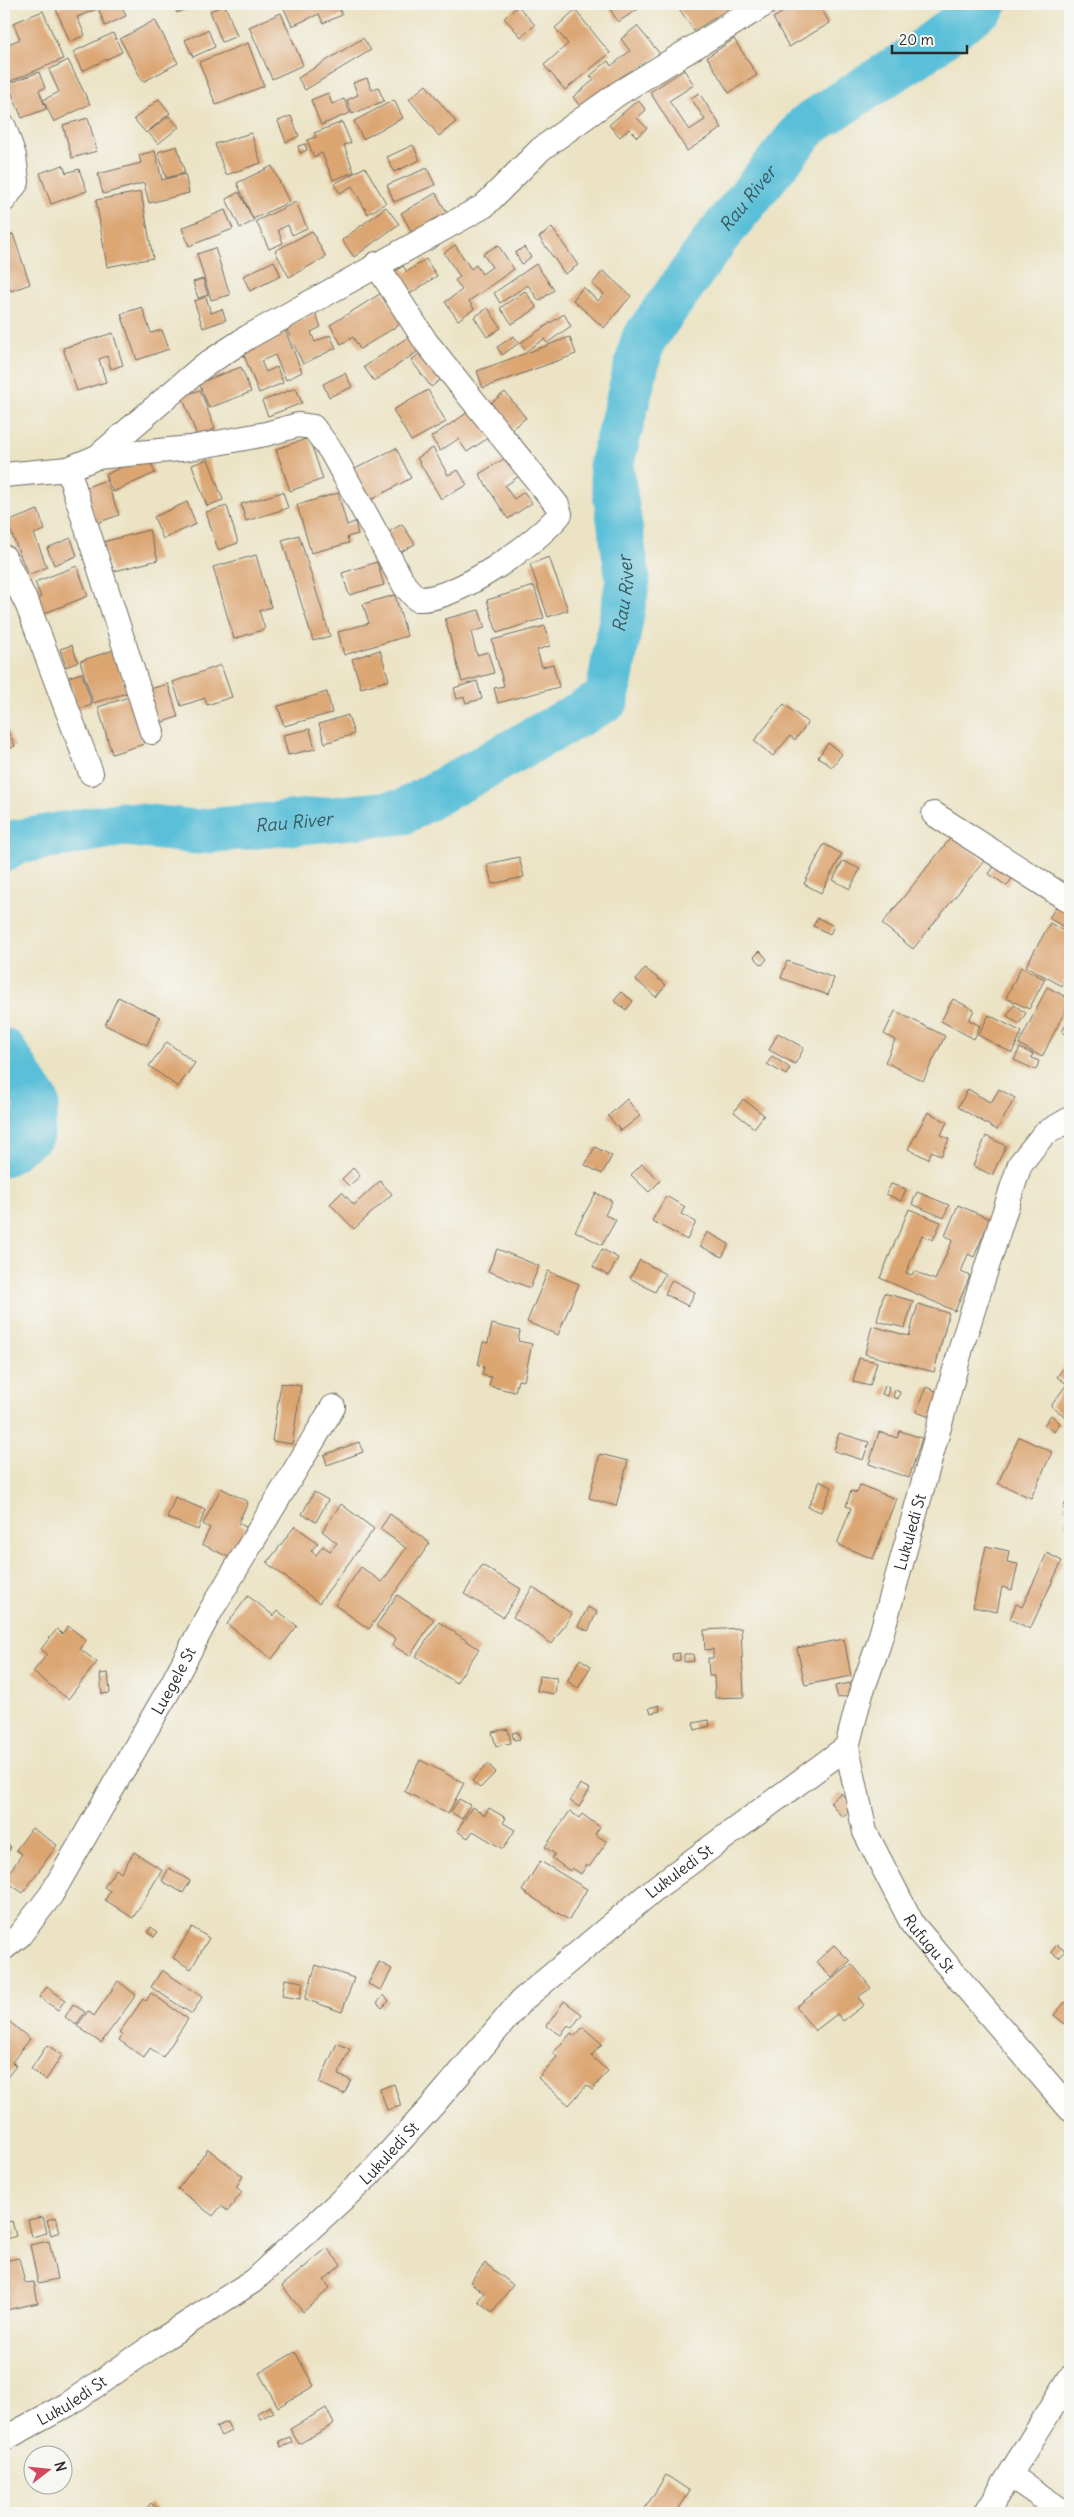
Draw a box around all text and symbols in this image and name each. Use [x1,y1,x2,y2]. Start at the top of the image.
scale bar [892,22,966,54]
text: 20 m [899,30,934,49]
water label: Rau River [714,159,783,236]
water label: Rau River [607,551,639,634]
water label: Rau River [254,807,336,837]
street label: Lukuledi St [890,1491,930,1572]
street label: Luegele St [147,1643,200,1718]
street label: Lukuledi St [641,1839,717,1902]
street label: Rufugu St [899,1911,960,1977]
street label: Lukuledi St [355,2117,423,2189]
street label: Lukuledi St [33,2371,111,2429]
north arrow [22,2444,72,2494]
text: N [51,2459,70,2474]

